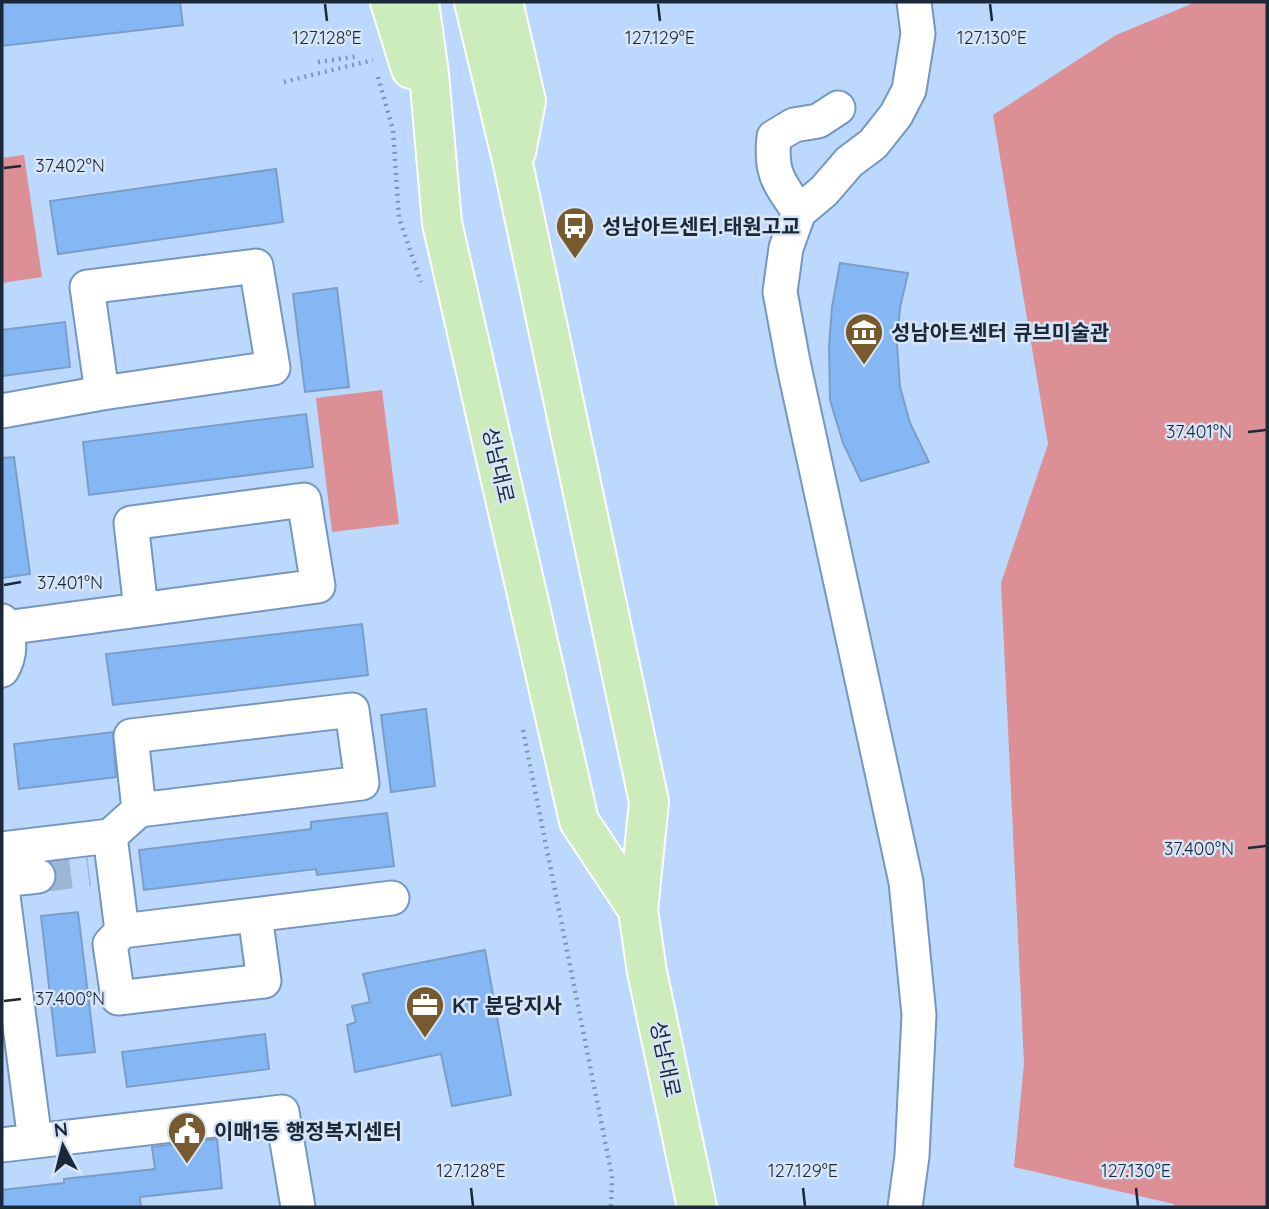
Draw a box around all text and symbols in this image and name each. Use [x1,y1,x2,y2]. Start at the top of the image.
text: 127.128°E [292,26,362,49]
text: 127.129°E [625,26,695,49]
text: 127.130°E [957,26,1027,49]
text: 37.402°N [35,154,105,177]
bus stop icon: 성남아트센터.태원고교 [554,205,596,260]
place label: 성남아트센터.태원고교 [602,213,800,239]
museum icon: 성남아트센터 큐브미술관 [843,311,885,366]
place label: 성남아트센터 큐브미술관 [891,319,1109,345]
text: 37.401°N [1166,420,1232,443]
street label: 성남대로 [478,424,520,506]
text: 37.401°N [37,571,103,594]
text: 37.400°N [1164,837,1234,860]
office icon: KT 분당지사 [404,984,446,1039]
text: 37.400°N [35,987,105,1010]
place label: KT 분당지사 [452,992,562,1018]
street label: 성남대로 [645,1019,687,1099]
public building icon: 이매1동 행정복지센터 [166,1110,208,1165]
north arrow [28,1111,98,1181]
text: N [53,1116,69,1142]
place label: 이매1동 행정복지센터 [214,1118,402,1144]
text: 127.128°E [436,1159,506,1182]
text: 127.129°E [768,1159,838,1182]
text: 127.130°E [1101,1159,1171,1182]

